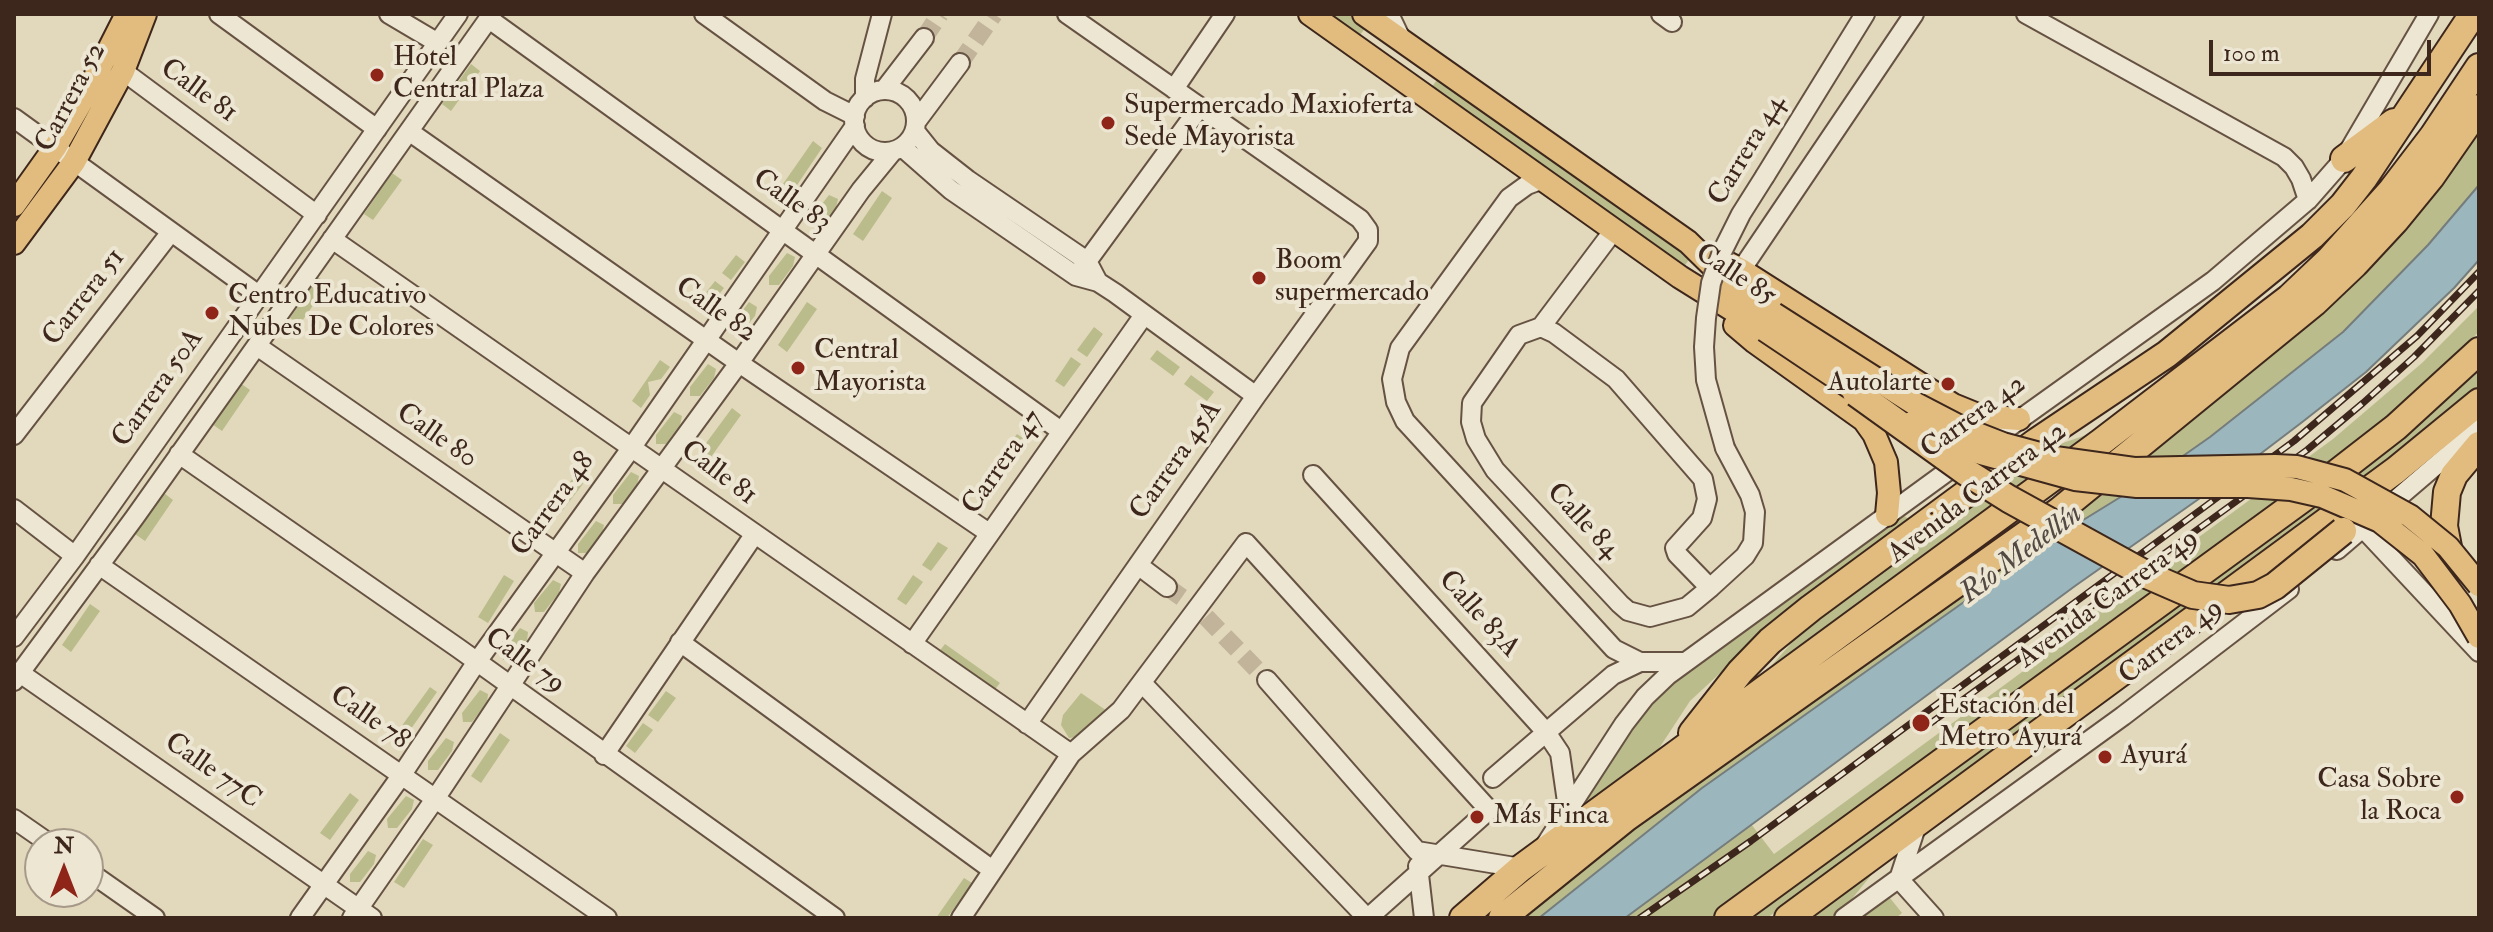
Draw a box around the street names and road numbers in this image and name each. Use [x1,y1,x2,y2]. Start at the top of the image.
street label: Carrera 52 [29,38,115,158]
street label: Calle 81 [153,53,243,131]
street label: Carrera 44 [1702,90,1794,212]
street label: Calle 83 [745,163,837,241]
street label: Calle 85 [1688,238,1782,314]
street label: Carrera 51 [37,243,133,353]
street label: Calle 82 [668,271,762,351]
street label: Carrera 50A [106,323,212,455]
street label: Carrera 42 [1915,369,2033,467]
street label: Carrera 45A [1124,395,1230,527]
street label: Calle 80 [389,397,483,477]
street label: Carrera 47 [956,404,1052,522]
street label: Avenida Carrera 42 [1882,416,2074,572]
street label: Calle 81 [673,434,763,514]
street label: Carrera 48 [505,446,603,564]
street label: Calle 84 [1538,477,1626,567]
street label: Avenida Carrera 49 [2012,523,2206,677]
street label: Calle 83A [1430,565,1526,665]
street label: Carrera 49 [2113,593,2231,693]
street label: Calle 79 [477,622,571,702]
street label: Calle 78 [323,680,415,758]
street label: Calle 77C [157,727,267,817]

